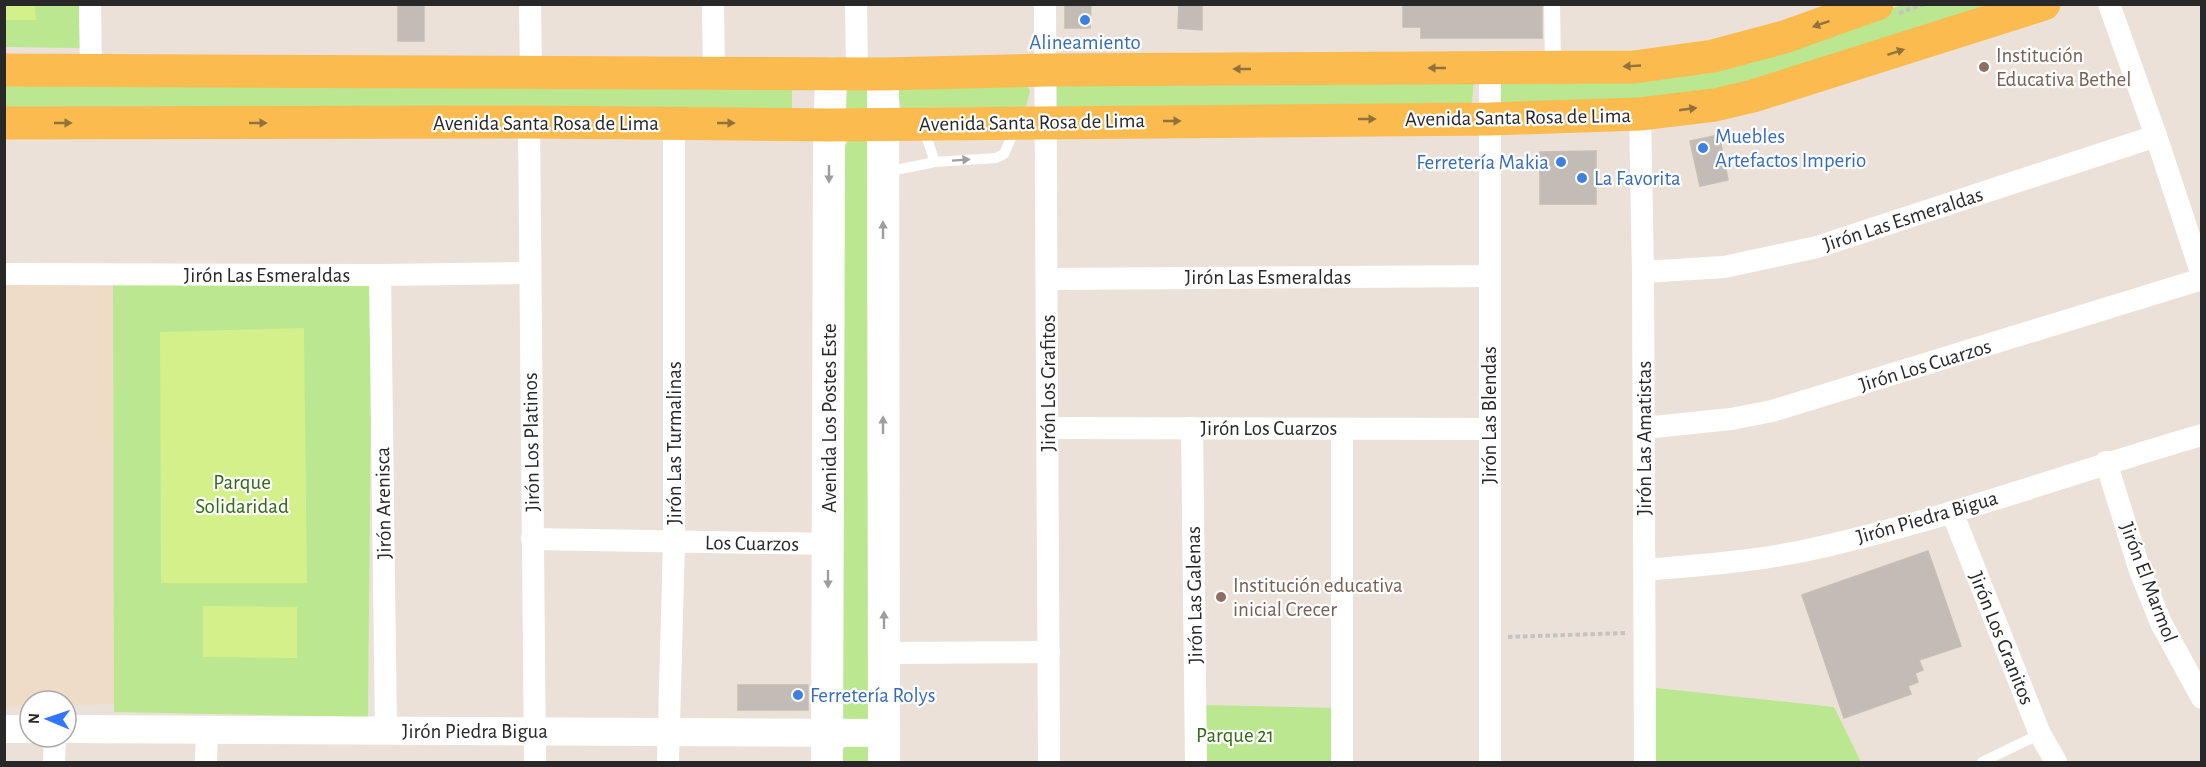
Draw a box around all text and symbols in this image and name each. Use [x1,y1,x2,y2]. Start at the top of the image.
marker: Alineamiento [1078,13,1092,27]
one-way arrow [1812,19,1830,29]
place label: Alineamiento [1029,32,1141,53]
place label: Institución Educativa Bethel [1996,45,2131,90]
one-way arrow [1887,47,1905,56]
marker: Institución Educativa Bethel [1977,60,1991,74]
one-way arrow [1622,62,1641,71]
one-way arrow [1427,63,1446,73]
one-way arrow [1232,64,1251,74]
one-way arrow [1678,104,1697,113]
street label: Avenida Santa Rosa de Lima [1405,105,1632,130]
street label: Avenida Santa Rosa de Lima [919,110,1146,135]
street label: Avenida Santa Rosa de Lima [433,113,659,134]
one-way arrow [1358,114,1377,124]
one-way arrow [1163,116,1182,125]
one-way arrow [53,118,72,128]
one-way arrow [248,118,267,128]
one-way arrow [716,118,735,128]
place label: Muebles Artefactos Imperio [1715,126,1866,171]
marker: Muebles Artefactos Imperio [1696,141,1710,155]
place label: Ferretería Makia [1416,152,1549,173]
marker: Ferretería Makia [1554,155,1568,169]
one-way arrow [952,156,971,165]
one-way arrow [824,164,834,183]
place label: La Favorita [1594,168,1681,189]
marker: La Favorita [1575,171,1589,185]
street label: Jirón Las Esmeraldas [1821,184,1986,255]
one-way arrow [878,221,888,240]
street label: Jirón Las Esmeraldas [184,265,350,286]
street label: Jirón Las Esmeraldas [1185,267,1351,288]
street label: Jirón Los Grafitos [1038,314,1059,452]
street label: Avenida Los Postes Este [819,323,840,513]
street label: Jirón Los Cuarzos [1857,335,1994,396]
street label: Jirón Las Blendas [1479,346,1500,484]
street label: Jirón Las Turmalinas [664,361,685,525]
street label: Jirón Las Amatistas [1634,361,1655,515]
street label: Jirón Los Platinos [520,372,543,512]
one-way arrow [878,416,888,435]
street label: Jirón Los Cuarzos [1201,418,1337,439]
street label: Jirón Arenisca [372,446,395,559]
park label: Parque Solidaridad [195,472,289,517]
street label: Jirón Piedra Bigua [1854,487,2001,548]
street label: Jirón El Marmol [2116,519,2181,645]
street label: Jirón Las Galenas [1183,526,1206,664]
street label: Los Cuarzos [705,532,799,555]
one-way arrow [823,569,833,588]
street label: Jirón Los Granitos [1965,569,2038,708]
place label: Institución educativa inicial Crecer [1233,575,1403,620]
marker: Institución educativa inicial Crecer [1214,590,1228,604]
one-way arrow [879,611,889,630]
place label: Ferretería Rolys [810,685,936,706]
marker: Ferretería Rolys [791,688,805,702]
north arrow [18,689,78,749]
text: N [26,713,42,724]
street label: Jirón Piedra Bigua [402,721,548,742]
park label: Parque 21 [1196,725,1274,746]

